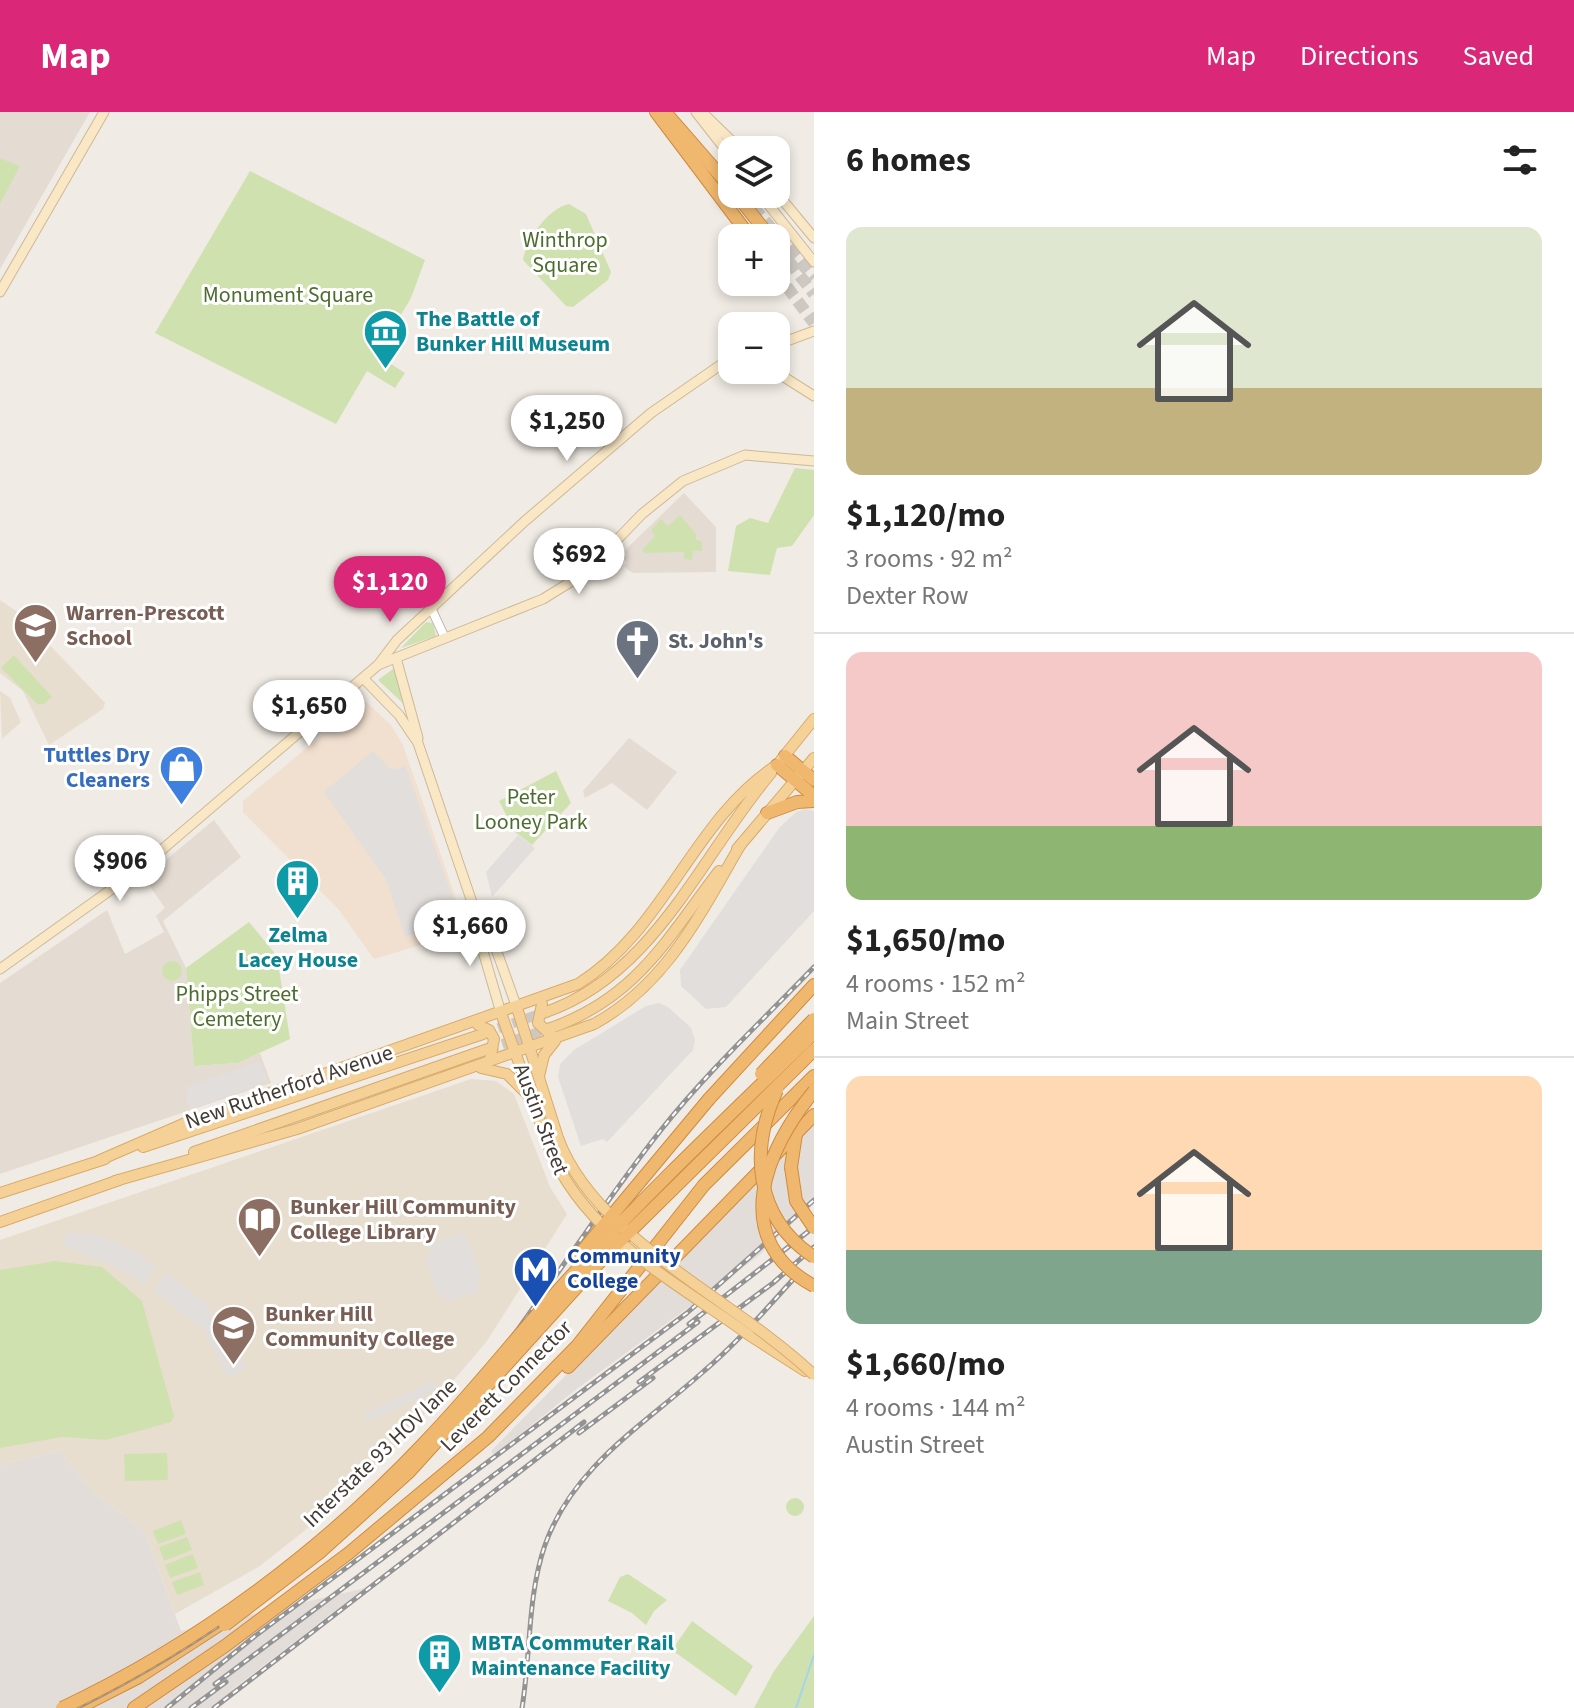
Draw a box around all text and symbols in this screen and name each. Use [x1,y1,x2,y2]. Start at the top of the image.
text: Map [40,29,111,83]
text: Map [1206,36,1256,76]
text: Directions [1300,36,1419,76]
text: Saved [1463,36,1534,76]
map controls [718,136,790,384]
button: layers [718,136,790,208]
text: 6 homes [846,136,971,185]
icon: filters [1498,138,1542,182]
park label: Winthrop Square [522,224,608,281]
button: + [718,224,790,296]
park label: Monument Square [203,279,373,311]
icon: home [1122,279,1266,423]
place label: The Battle of Bunker Hill Museum [416,303,610,360]
museum icon: The Battle of Bunker Hill Museum [361,308,409,371]
button: − [718,312,790,384]
pin: $1,250 [502,395,632,463]
text: $1,250 [529,402,605,439]
text: $1,120/mo [846,491,1006,540]
pin: $692 [532,528,626,596]
text: $692 [552,535,606,572]
text: 3 rooms · 92 m² [846,540,1013,577]
pin: $1,120 [325,556,455,624]
text: $1,120 [352,563,428,600]
text: Dexter Row [846,577,968,614]
place label: Warren-Prescott School [66,597,225,654]
school or university icon: Warren-Prescott School [11,602,59,665]
church icon: St. John's [613,617,661,680]
place label: St. John's [668,625,763,657]
pin: $1,650 [244,680,374,748]
text: $1,650 [271,687,347,724]
icon: home [1122,704,1266,848]
place label: Tuttles Dry Cleaners [44,739,151,796]
shop icon: Tuttles Dry Cleaners [157,744,205,807]
park label: Peter Looney Park [474,781,588,838]
pin: $906 [73,835,167,903]
text: $906 [93,842,147,879]
building icon: Zelma Lacey House [274,858,322,921]
pin: $1,660 [405,900,535,968]
text: $1,660 [432,907,508,944]
text: $1,650/mo [846,916,1006,965]
place label: Zelma Lacey House [238,919,358,976]
text: 4 rooms · 152 m² [846,965,1025,1002]
park label: Phipps Street Cemetery [176,978,299,1035]
text: Main Street [846,1002,969,1039]
street label: New Rutherford Avenue [181,1036,397,1138]
street label: Austin Street [505,1059,577,1180]
icon: home [1122,1128,1266,1272]
place label: Bunker Hill Community College Library [290,1191,517,1248]
library icon: Bunker Hill Community College Library [235,1196,283,1259]
place label: Community College [567,1240,681,1297]
metro station icon: Community College [512,1245,560,1308]
place label: Bunker Hill Community College [265,1298,455,1355]
school or university icon: Bunker Hill Community College [210,1303,258,1366]
street label: Leverett Connector [433,1312,580,1459]
text: $1,660/mo [846,1340,1006,1389]
street label: Interstate 93 HOV lane [296,1371,464,1535]
text: 4 rooms · 144 m² [846,1389,1025,1426]
text: Austin Street [846,1426,984,1463]
place label: MBTA Commuter Rail Maintenance Facility [471,1627,675,1684]
building icon: MBTA Commuter Rail Maintenance Facility [416,1632,464,1695]

